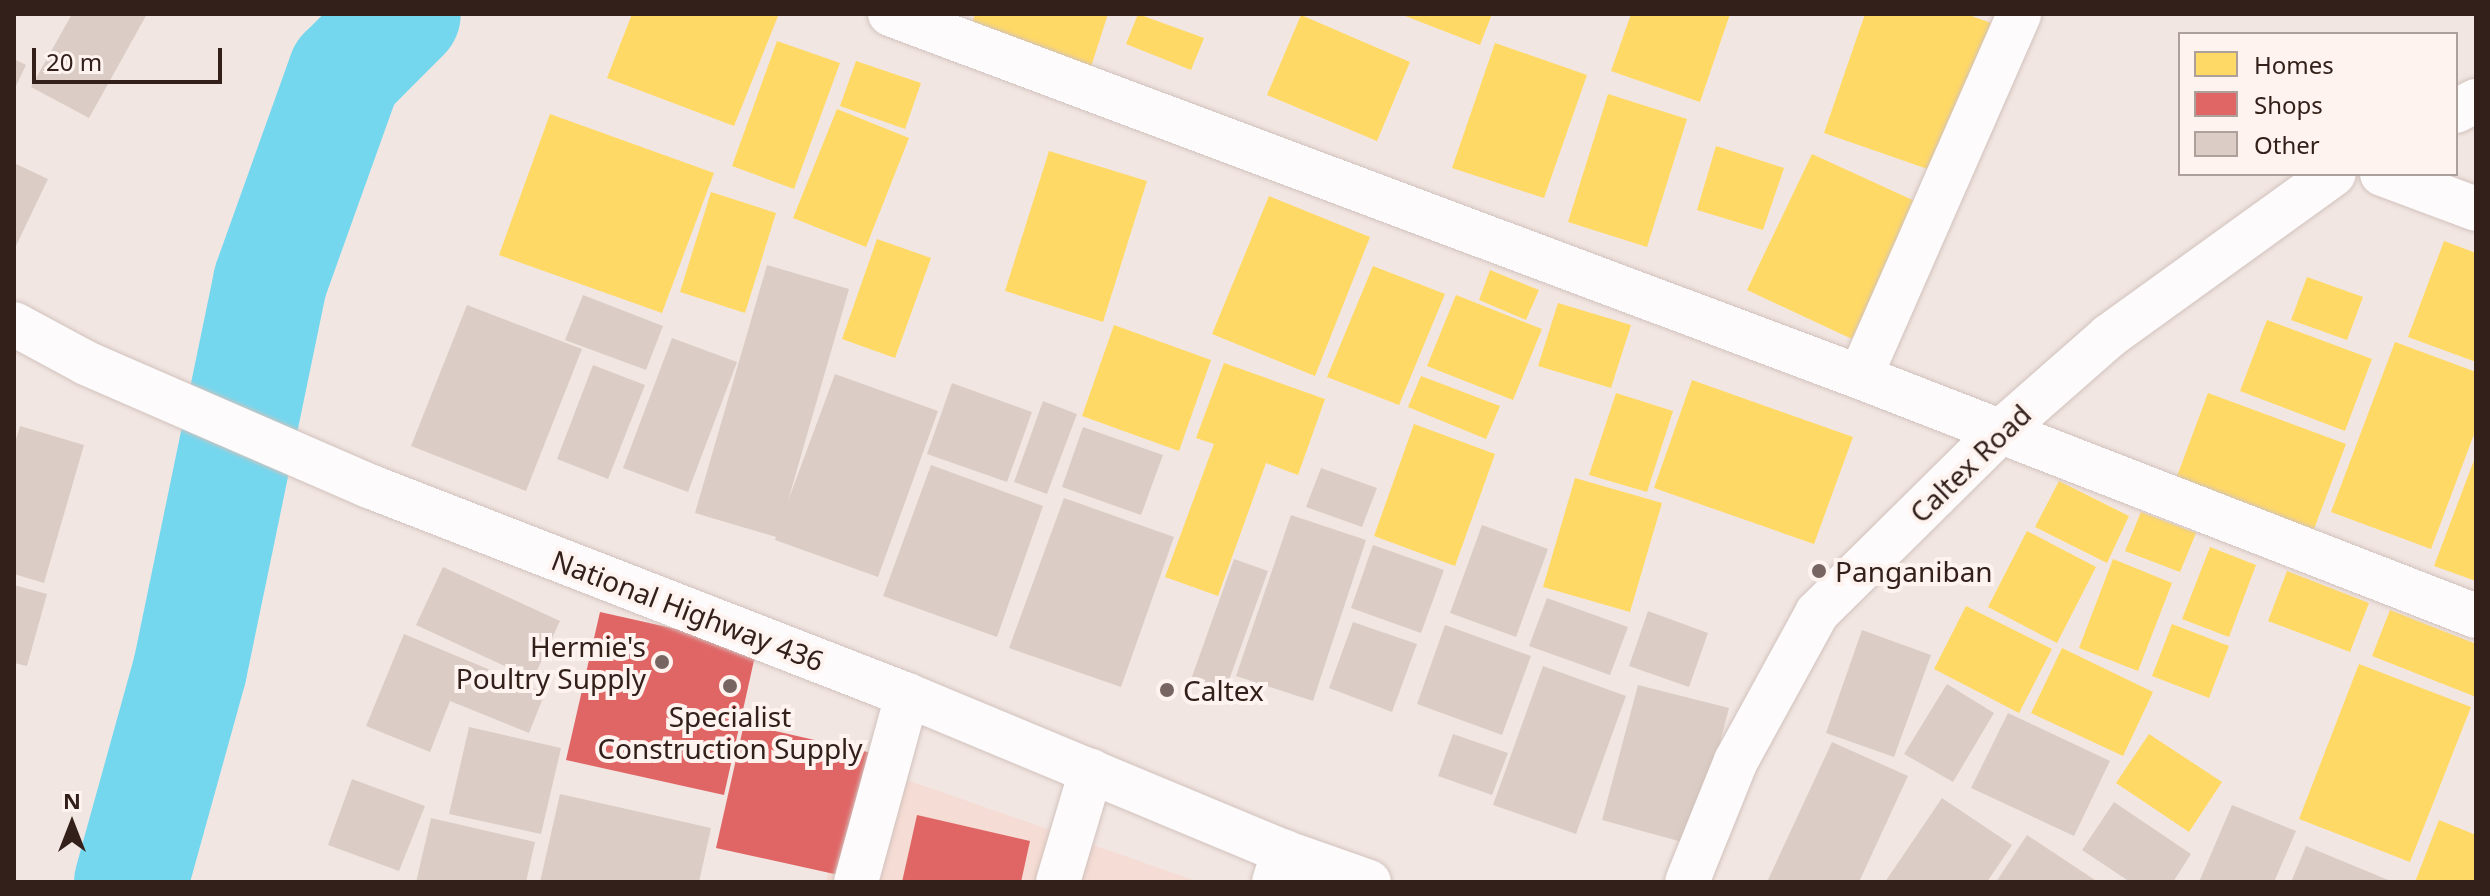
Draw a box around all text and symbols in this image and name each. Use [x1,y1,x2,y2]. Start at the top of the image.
scale bar [36,32,226,82]
legend [2178,32,2458,176]
text: 20 m [46,45,102,78]
text: Homes [2254,48,2334,81]
text: Shops [2254,88,2323,121]
text: Other [2254,128,2320,161]
street label: Caltex Road [1902,397,2038,529]
street label: National Highway 436 [547,543,829,677]
place label: Panganiban [1835,554,1993,588]
marker: Panganiban [1810,562,1828,580]
place label: Hermie's Poultry Supply [456,629,646,695]
marker: Hermie's Poultry Supply [653,653,671,671]
place label: Caltex [1183,673,1264,707]
marker: Specialist Construction Supply [721,677,739,695]
marker: Caltex [1158,681,1176,699]
place label: Specialist Construction Supply [597,699,863,765]
north arrow [32,784,112,864]
text: N [63,785,81,815]

